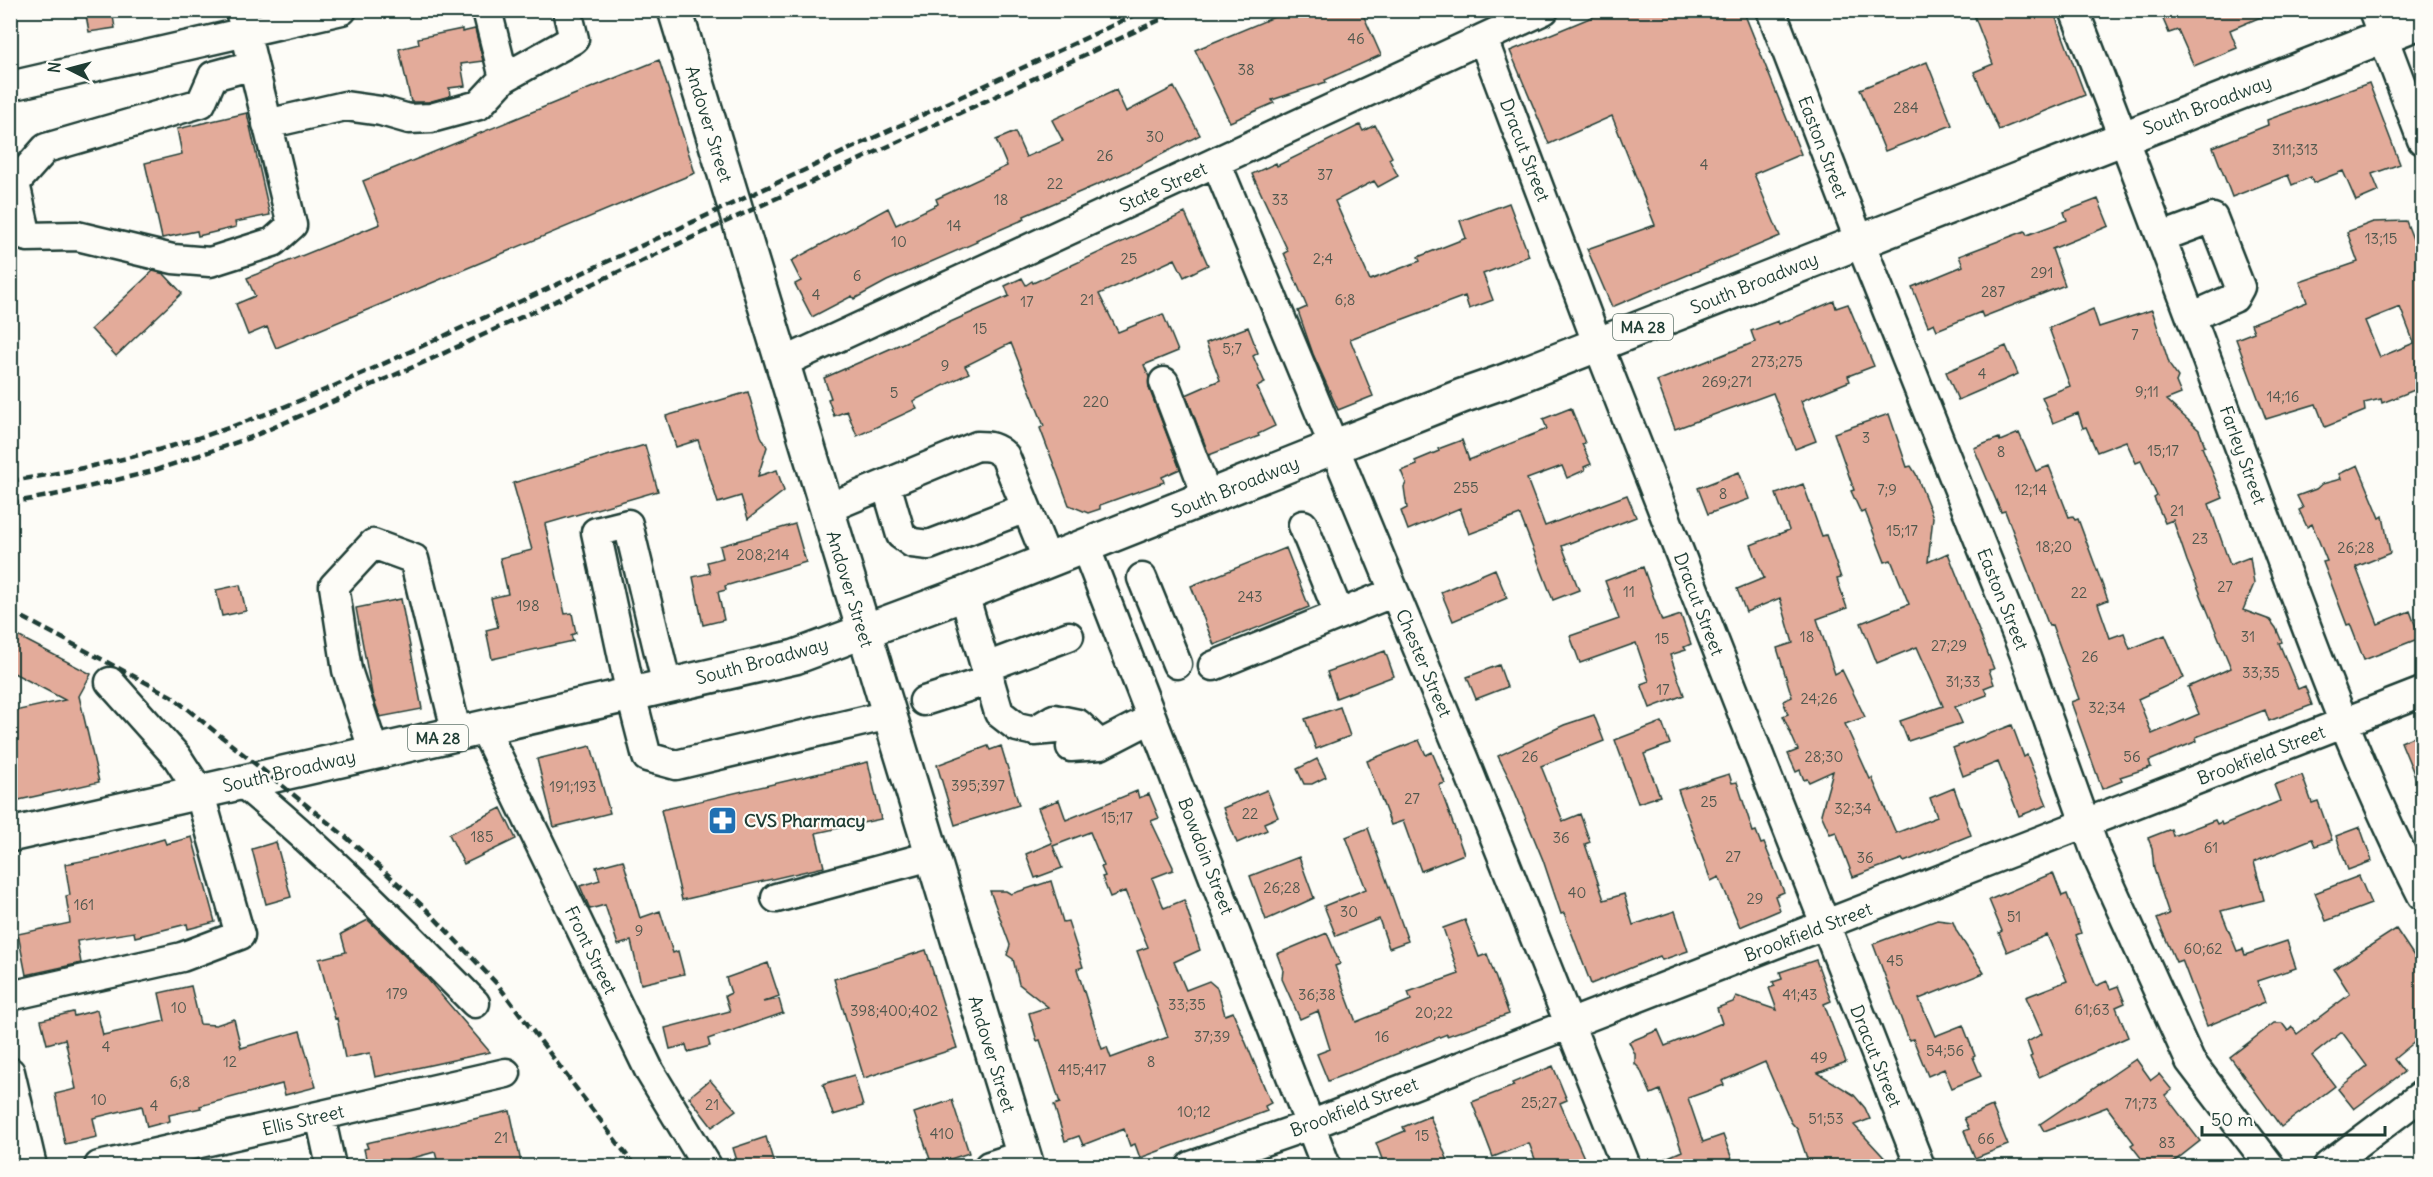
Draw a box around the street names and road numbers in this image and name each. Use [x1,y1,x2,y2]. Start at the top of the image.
street label: Andover Street [680,63,738,185]
street label: South Broadway [2139,70,2275,140]
street label: Easton Street [1793,93,1853,201]
street label: Dracut Street [1495,95,1555,205]
street label: State Street [1116,157,1210,217]
street label: South Broadway [1687,247,1821,319]
road number: MA 28 [1613,314,1673,340]
street label: Farley Street [2215,403,2271,507]
street label: South Broadway [1168,451,1302,523]
street label: Andover Street [821,528,879,650]
street label: Easton Street [1972,545,2034,653]
street label: Dracut Street [1669,549,1729,659]
street label: Chester Street [1391,605,1457,721]
street label: South Broadway [693,632,831,690]
street label: Brookfield Street [2194,720,2328,790]
road number: MA 28 [408,725,468,751]
street label: South Broadway [220,745,358,797]
street label: Bowdoin Street [1173,794,1239,918]
street label: Brookfield Street [1741,897,1875,967]
street label: Front Street [560,902,622,998]
street label: Andover Street [963,993,1021,1115]
street label: Dracut Street [1845,1002,1907,1110]
street label: Brookfield Street [1287,1072,1421,1142]
street label: Ellis Street [260,1099,346,1141]

